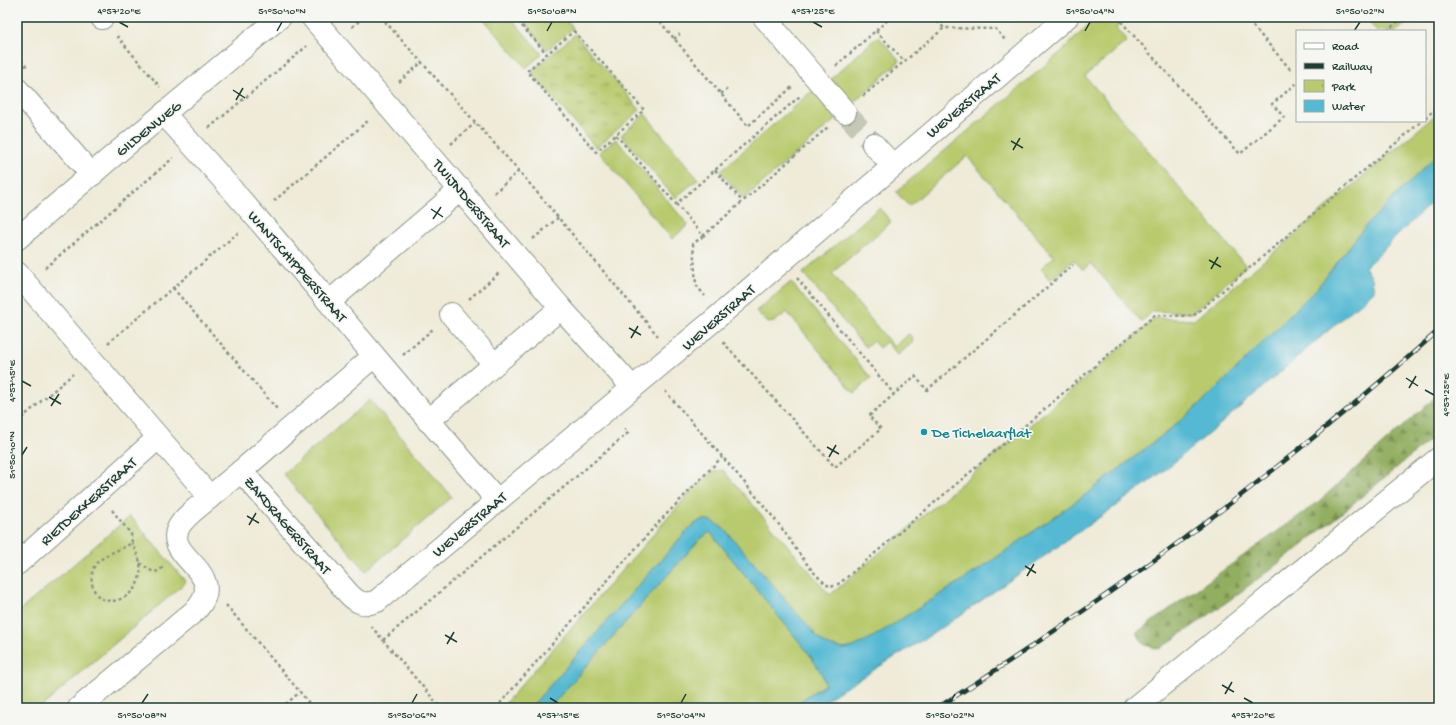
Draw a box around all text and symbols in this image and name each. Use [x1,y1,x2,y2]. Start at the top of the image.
text: 4°57'20"E [97,6,141,18]
text: 51°50'10"N [258,6,306,18]
text: 51°50'08"N [527,6,577,18]
text: 4°57'25"E [792,6,835,18]
text: 51°50'04"N [1066,6,1115,18]
text: 51°50'02"N [1336,6,1385,18]
legend [1296,30,1426,122]
text: Road [1332,41,1359,55]
text: Railway [1332,61,1372,75]
street label: WEVERSTRAAT [923,69,1006,143]
text: Park [1331,81,1357,95]
street label: GILDENWEG [113,97,186,161]
text: Water [1332,101,1366,115]
street label: TWIJNDERSTRAAT [427,155,514,253]
street label: WANTSCHIPPERSTRAAT [243,208,351,328]
street label: WEVERSTRAAT [679,281,761,355]
text: 4°57'15"E [7,359,19,402]
text: 4°57'25"E [1441,373,1453,416]
place label: De Tichelaarflat [931,425,1032,443]
marker: De Tichelaarflat [919,427,929,437]
text: 51°50'10"N [7,431,19,479]
street label: RIETDEKKERSTRAAT [37,454,142,550]
street label: ZAKDRAGERSTRAAT [239,474,335,580]
street label: WEVERSTRAAT [429,488,512,562]
text: 51°50'08"N [117,710,167,722]
text: 51°50'06"N [388,710,437,722]
text: 4°57'15"E [537,710,580,722]
text: 51°50'04"N [657,710,706,722]
text: 51°50'02"N [926,710,975,722]
text: 4°57'20"E [1231,710,1275,722]

